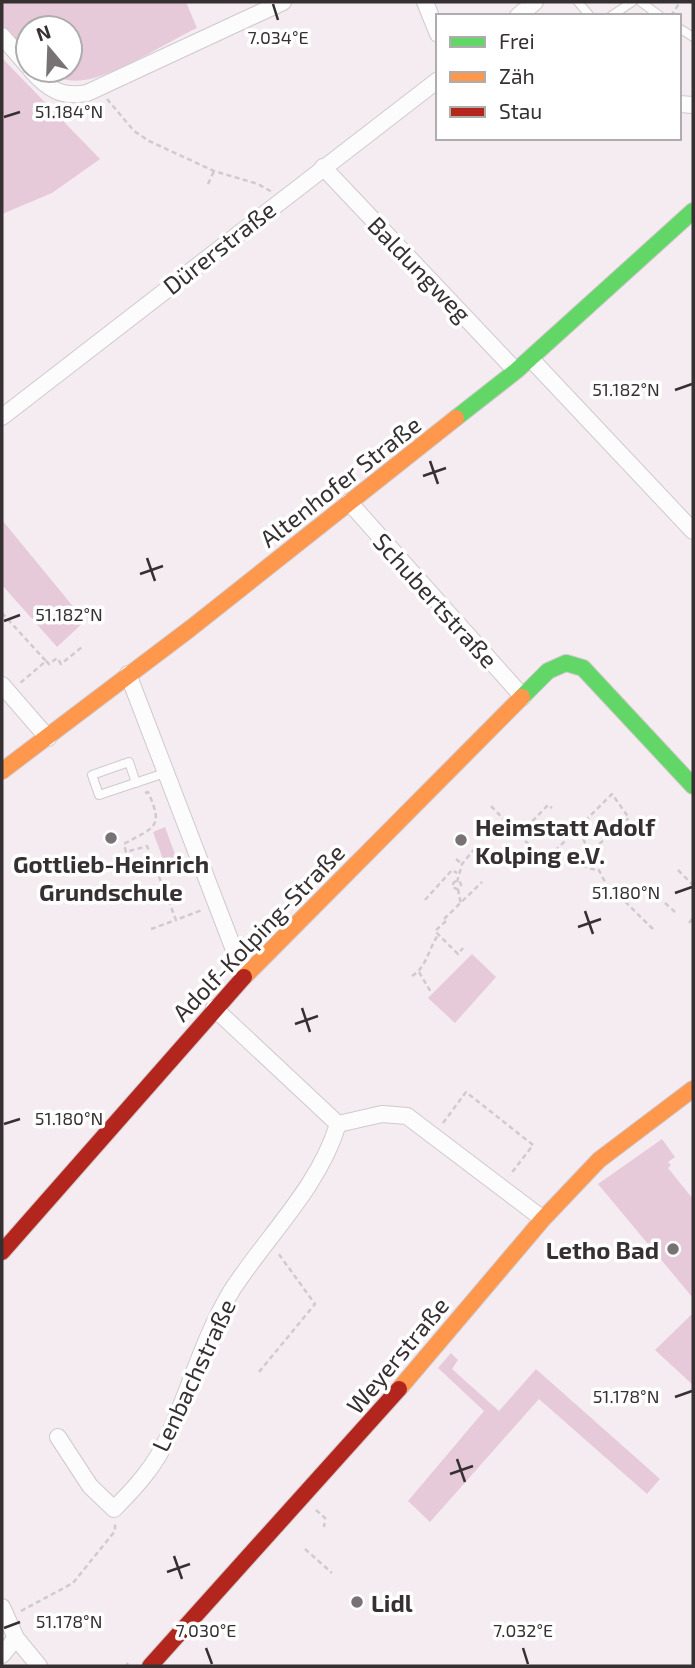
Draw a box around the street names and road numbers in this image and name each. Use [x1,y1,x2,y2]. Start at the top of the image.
street label: Dürerstraße [157,194,281,300]
street label: Baldungweg [362,210,478,328]
street label: Altenhofer Straße [254,409,426,553]
street label: Schubertstraße [368,527,504,673]
street label: Adolf-Kolping-Straße [166,837,350,1027]
street label: Weyerstraße [340,1291,454,1419]
street label: Lenbachstraße [145,1294,241,1456]

